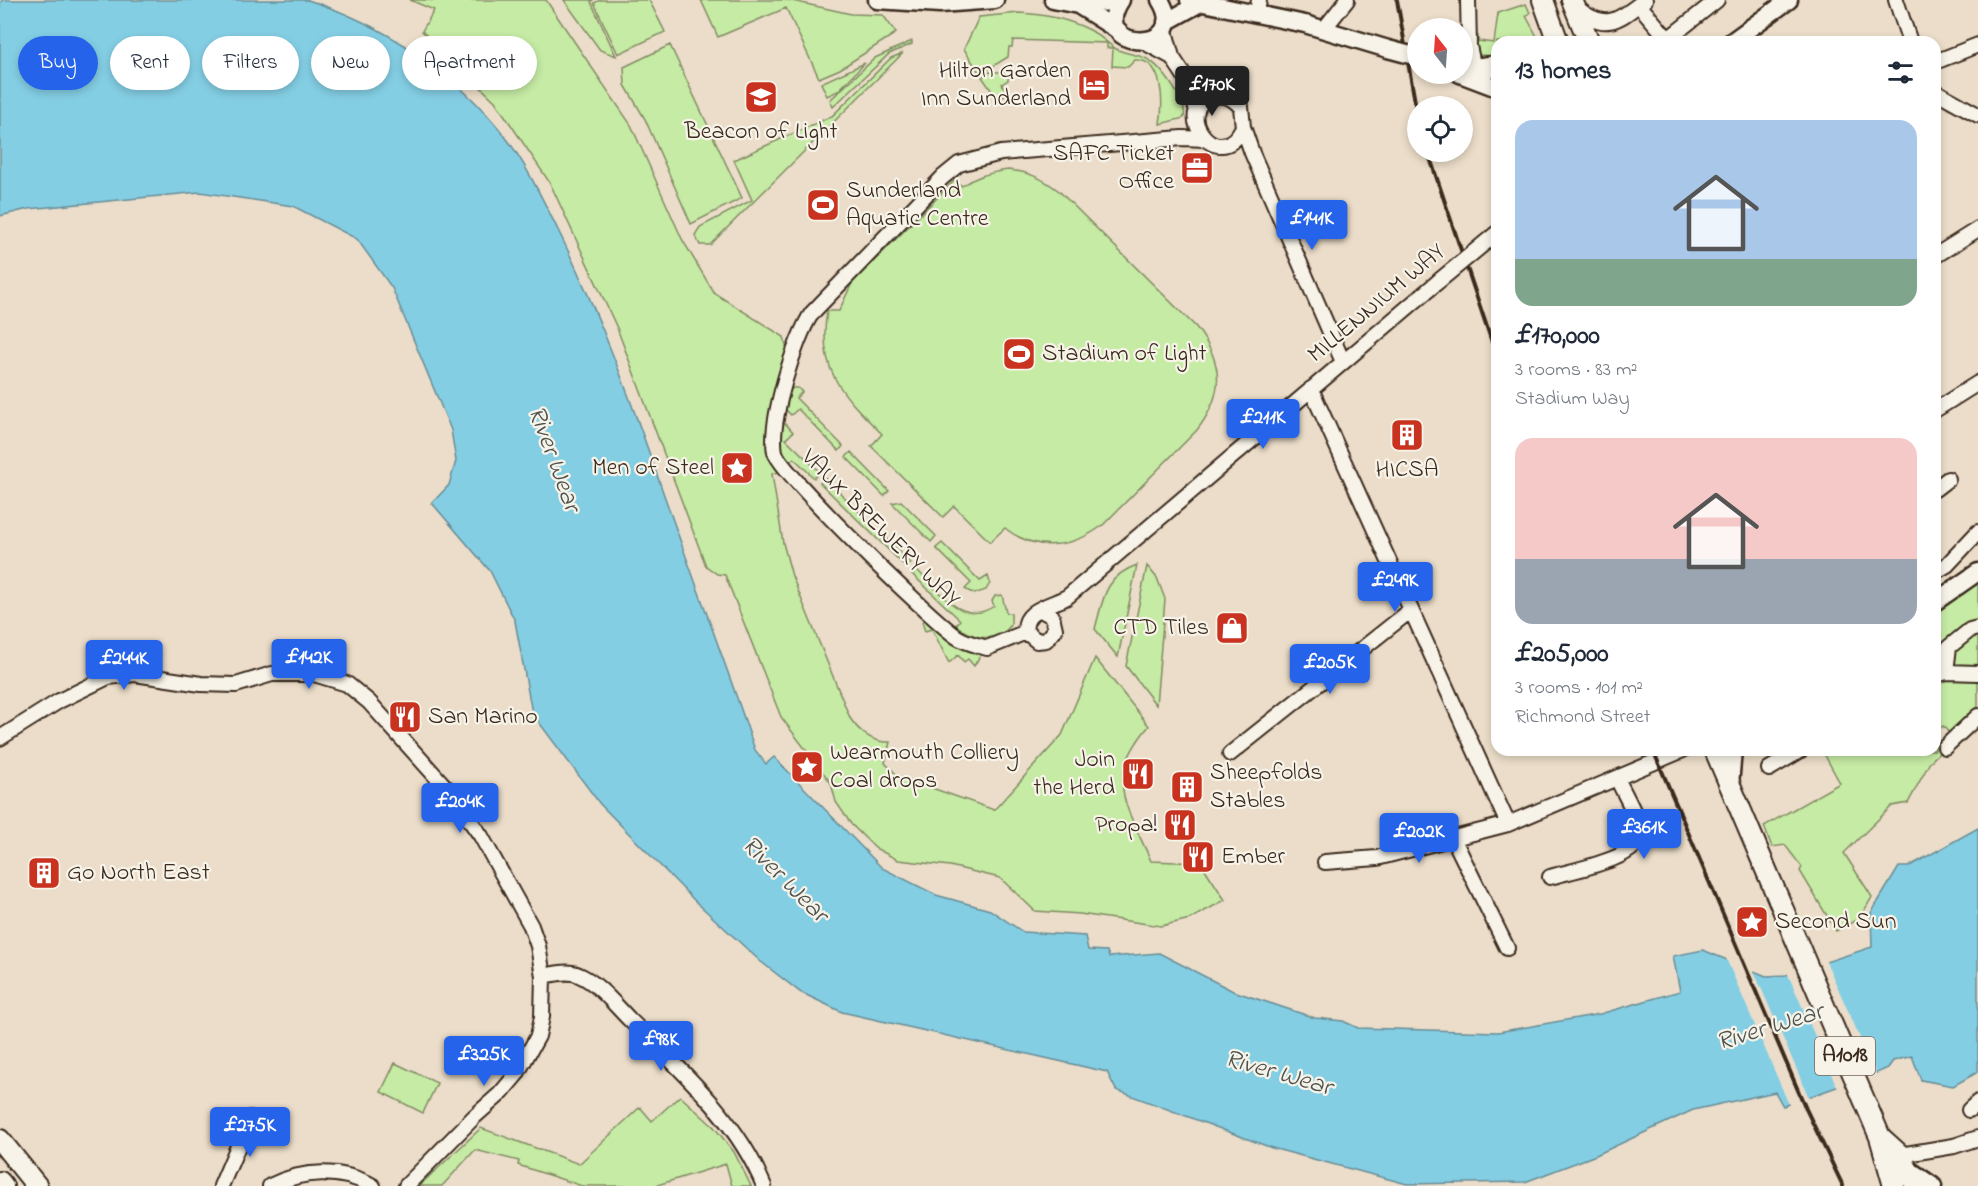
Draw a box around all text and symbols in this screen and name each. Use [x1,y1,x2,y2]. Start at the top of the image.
north arrow [1407,18,1473,84]
map controls [1407,18,1473,162]
chip: Buy [18,36,98,90]
chip: Rent [110,36,190,90]
chip: Filters [202,36,299,90]
chip: New [311,36,390,90]
chip: Apartment [402,36,537,90]
text: 13 homes [1515,53,1611,91]
place label: Hilton Garden Inn Sunderland [921,54,1072,117]
icon: filters [1884,56,1917,89]
pin: £170K [1170,66,1254,117]
hotel icon: Hilton Garden Inn Sunderland [1076,67,1112,103]
text: £170K [1189,71,1235,100]
school or university icon: Beacon of Light [743,79,779,115]
button: locate [1407,96,1473,162]
place label: Beacon of Light [684,115,837,150]
place label: SAFC Ticket Office [1053,137,1174,200]
office icon: SAFC Ticket Office [1179,150,1215,186]
icon: home [1662,159,1770,267]
place label: Sunderland Aquatic Centre [846,174,989,237]
sports icon: Sunderland Aquatic Centre [805,187,841,223]
pin: £141K [1270,200,1354,251]
text: £141K [1290,205,1334,234]
street label: MILLENNIUM WAY [1300,236,1454,372]
text: £170,000 [1515,318,1600,356]
sports icon: Stadium of Light [1001,336,1037,372]
place label: Stadium of Light [1042,337,1207,372]
text: 3 rooms · 83 m² [1515,356,1637,385]
text: Stadium Way [1515,385,1630,414]
pin: £211K [1221,399,1305,450]
water label: River Wear [516,401,591,520]
text: £211K [1241,404,1285,433]
building icon: HICSA [1389,417,1425,453]
street label: VAUX BREWERY WAY [792,441,968,617]
place icon: Men of Steel [719,450,755,486]
place label: Men of Steel [592,451,714,486]
place label: HICSA [1376,453,1438,488]
icon: home [1662,477,1770,585]
pin: £249K [1353,562,1437,613]
text: £249K [1372,567,1418,596]
shop icon: CTD Tiles [1214,610,1250,646]
place label: CTD Tiles [1113,611,1209,646]
text: £205,000 [1515,636,1609,674]
pin: £142K [267,639,351,690]
pin: £244K [82,640,166,691]
text: £142K [286,644,332,673]
pin: £205K [1288,644,1372,695]
text: £244K [100,645,148,674]
text: £205K [1304,649,1356,678]
text: 3 rooms · 101 m² [1515,674,1643,703]
restaurant icon: San Marino [387,699,423,735]
place label: San Marino [428,700,538,735]
text: Richmond Street [1515,703,1650,732]
place label: Wearmouth Colliery Coal drops [830,736,1019,799]
place label: Join the Herd [1033,743,1116,806]
place icon: Wearmouth Colliery Coal drops [789,749,825,785]
restaurant icon: Join the Herd [1120,756,1156,792]
place label: Sheepfolds Stables [1210,756,1323,819]
building icon: Sheepfolds Stables [1169,769,1205,805]
pin: £204K [418,783,502,834]
text: £204K [435,788,485,817]
restaurant icon: Propa! [1162,807,1198,843]
place label: Propa! [1095,808,1157,843]
pin: £361K [1602,809,1686,860]
pin: £202K [1377,813,1461,864]
text: £361K [1621,814,1667,843]
text: £202K [1394,818,1444,847]
water label: River Wear [732,828,838,934]
restaurant icon: Ember [1180,839,1216,875]
place label: Ember [1221,840,1286,875]
building icon: Go North East [26,855,62,891]
place label: Go North East [67,856,210,891]
place icon: Second Sun [1734,904,1770,940]
place label: Second Sun [1775,905,1897,940]
water label: River Wear [1712,993,1831,1062]
pin: £98K [625,1021,697,1072]
text: £98K [643,1026,679,1055]
pin: £325K [442,1036,526,1087]
road number: A1018 [1815,1037,1875,1075]
text: £325K [458,1041,510,1070]
water label: River Wear [1220,1041,1339,1108]
pin: £275K [208,1107,292,1158]
text: £275K [224,1112,276,1141]

